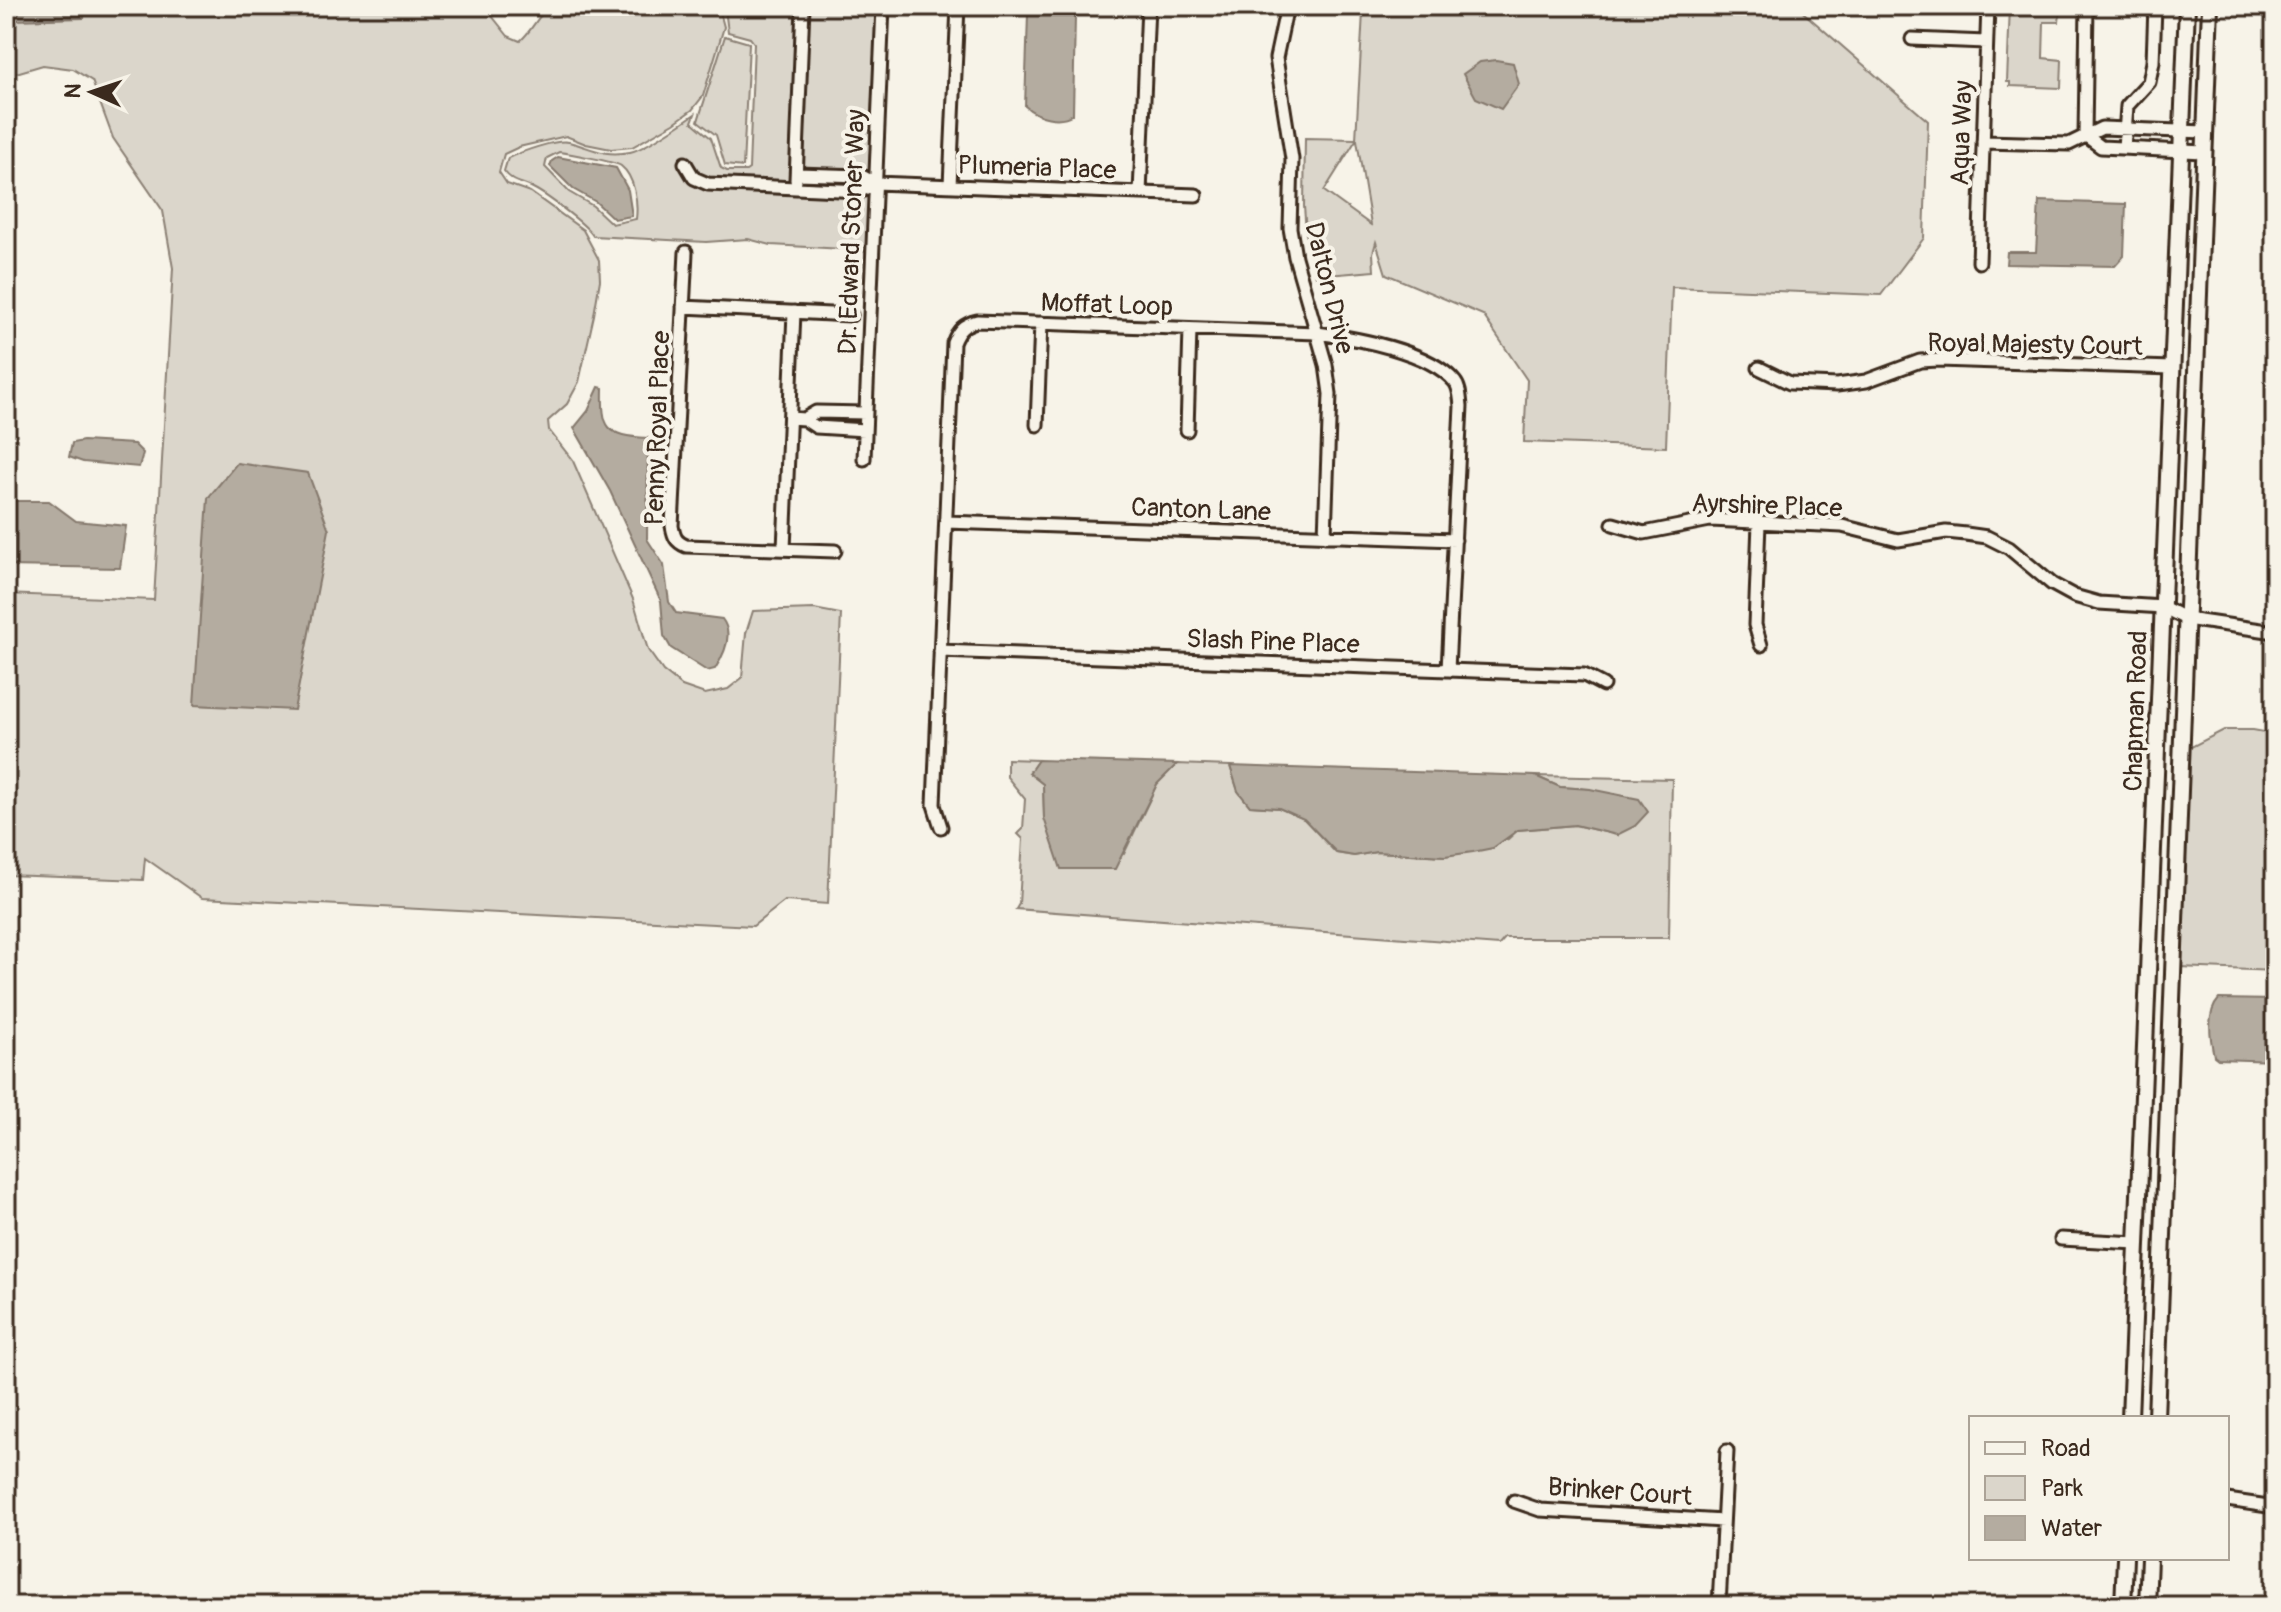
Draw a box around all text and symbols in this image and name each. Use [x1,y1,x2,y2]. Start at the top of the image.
north arrow [52,52,132,132]
street label: Aqua Way [1944,80,1980,186]
text: N [59,83,87,99]
street label: Dr. Edward Stoner Way [832,109,872,355]
street label: Plumeria Place [957,149,1117,187]
street label: Dalton Drive [1297,219,1361,358]
street label: Moffat Loop [1040,287,1174,323]
street label: Royal Majesty Court [1927,327,2143,363]
street label: Penny Royal Place [639,330,677,526]
street label: Ayrshire Place [1691,487,1843,525]
street label: Canton Lane [1131,492,1272,528]
street label: Slash Pine Place [1186,623,1360,661]
street label: Chapman Road [2117,630,2155,792]
legend [1969,1416,2229,1560]
text: Road [2041,1434,2091,1463]
street label: Brinker Court [1547,1471,1694,1513]
text: Park [2041,1474,2083,1503]
text: Water [2041,1514,2102,1543]

